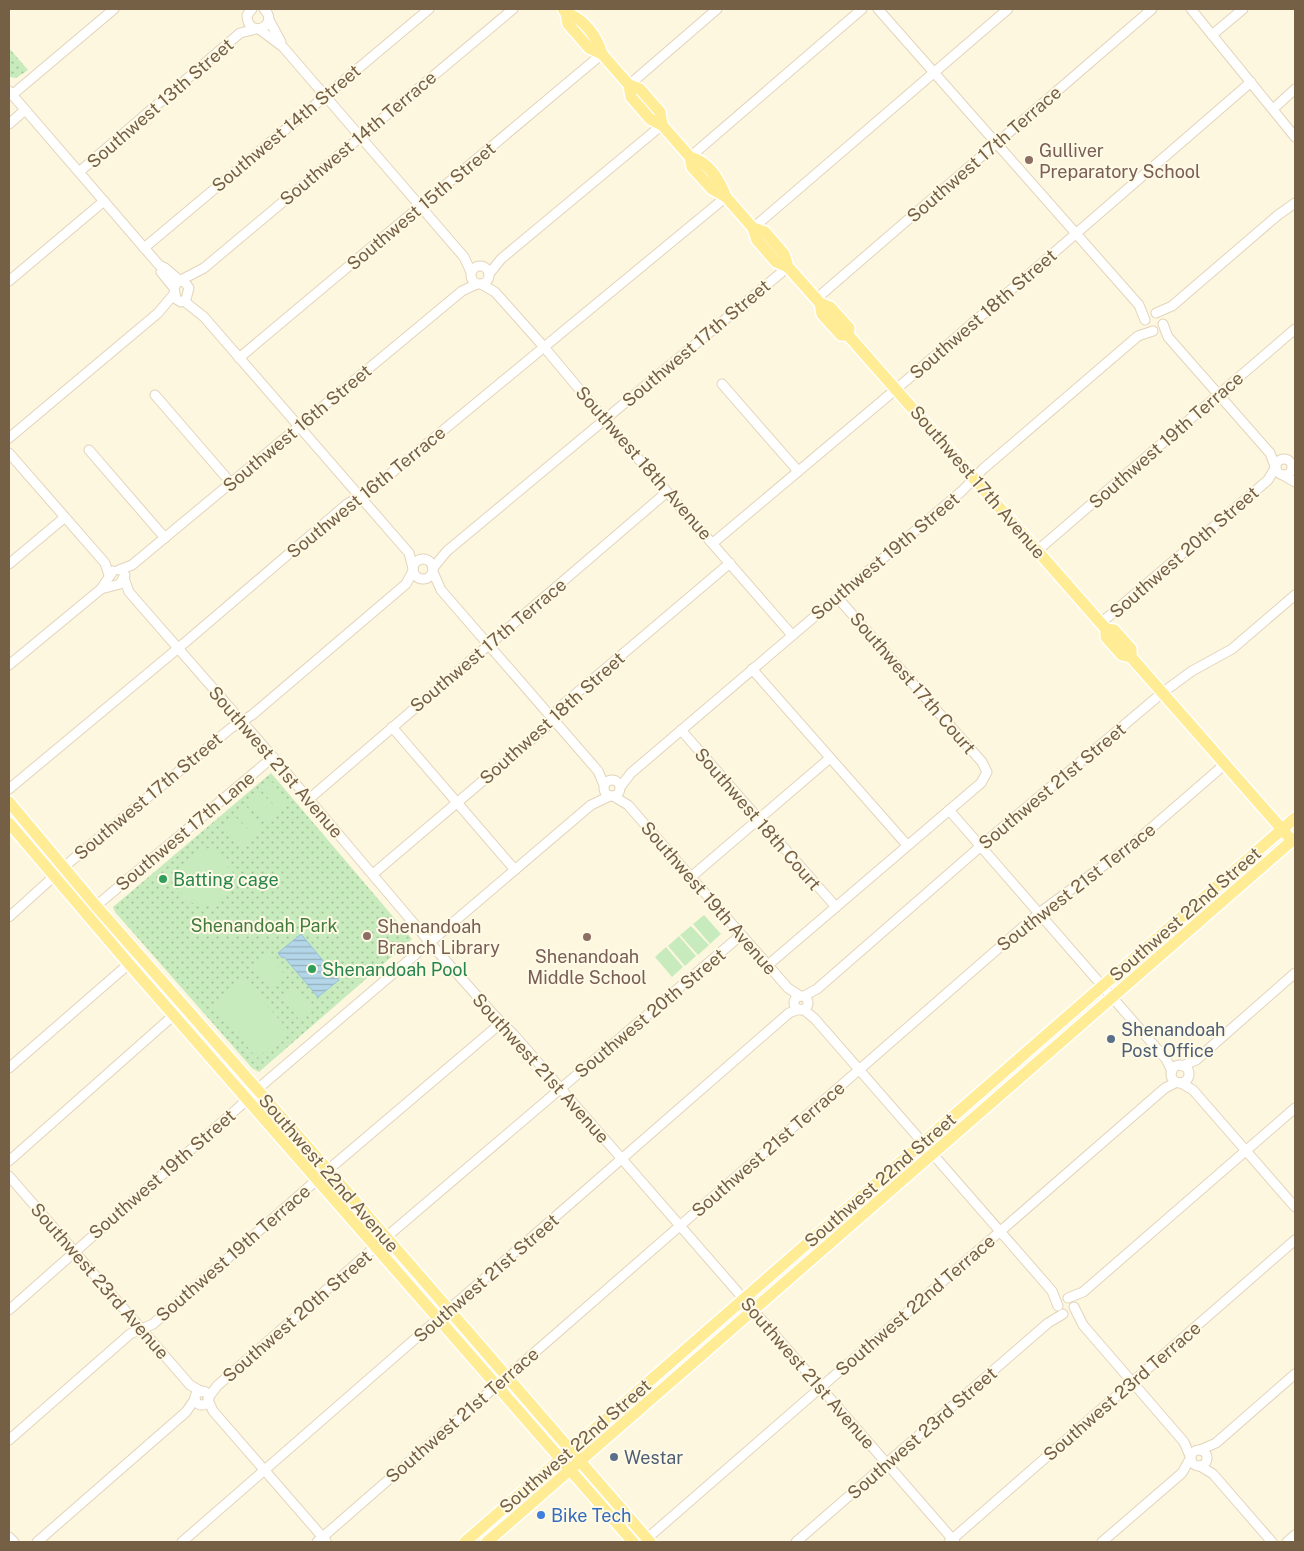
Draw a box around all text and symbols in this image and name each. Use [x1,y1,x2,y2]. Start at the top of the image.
street label: Southwest 13th Street [83,34,237,172]
street label: Southwest 14th Street [208,60,364,196]
street label: Southwest 14th Terrace [276,66,440,210]
street label: Southwest 17th Terrace [903,81,1065,227]
street label: Southwest 15th Street [343,138,499,274]
place label: Gulliver Preparatory School [1039,140,1200,182]
marker: Gulliver Preparatory School [1023,154,1035,166]
street label: Southwest 18th Street [905,245,1061,383]
street label: Southwest 17th Street [618,275,774,411]
street label: Southwest 16th Street [219,360,375,496]
street label: Southwest 19th Terrace [1085,367,1247,513]
street label: Southwest 18th Avenue [572,382,716,544]
street label: Southwest 17th Avenue [906,401,1050,563]
street label: Southwest 16th Terrace [283,422,449,562]
street label: Southwest 20th Street [1105,482,1263,622]
street label: Southwest 19th Street [807,488,963,624]
street label: Southwest 17th Terrace [406,574,570,716]
street label: Southwest 17th Court [846,608,980,758]
street label: Southwest 18th Street [475,648,629,788]
street label: Southwest 21st Avenue [204,682,348,842]
street label: Southwest 21st Street [974,719,1130,853]
street label: Southwest 17th Street [70,728,226,864]
street label: Southwest 18th Court [691,744,825,894]
street label: Southwest 17th Lane [111,767,259,895]
street label: Southwest 19th Avenue [637,817,781,979]
street label: Southwest 21st Terrace [992,819,1160,955]
street label: Southwest 22nd Street [1105,843,1265,985]
place label: Batting cage [173,869,279,890]
marker: Batting cage [157,873,169,885]
park label: Shenandoah Park [190,915,338,936]
place label: Shenandoah Branch Library [377,916,500,958]
marker: Shenandoah Branch Library [361,930,373,942]
marker: Shenandoah Middle School [581,931,593,943]
street label: Southwest 20th Street [570,944,730,1082]
place label: Shenandoah Middle School [527,946,647,988]
place label: Shenandoah Pool [322,959,468,980]
marker: Shenandoah Pool [306,963,318,975]
street label: Southwest 21st Avenue [468,989,614,1147]
place label: Shenandoah Post Office [1121,1019,1225,1061]
marker: Shenandoah Post Office [1105,1033,1117,1045]
street label: Southwest 21st Terrace [687,1077,849,1221]
street label: Southwest 22nd Avenue [255,1090,403,1256]
street label: Southwest 19th Street [85,1105,239,1243]
street label: Southwest 22nd Street [800,1109,960,1251]
street label: Southwest 19th Terrace [152,1180,314,1326]
street label: Southwest 23rd Avenue [27,1199,173,1363]
street label: Southwest 21st Street [409,1209,563,1347]
street label: Southwest 22nd Terrace [831,1230,999,1380]
street label: Southwest 20th Street [218,1246,376,1386]
street label: Southwest 21st Avenue [736,1293,880,1453]
street label: Southwest 23rd Terrace [1039,1317,1205,1465]
street label: Southwest 21st Terrace [381,1343,543,1487]
street label: Southwest 23rd Street [843,1363,1001,1503]
street label: Southwest 22nd Street [495,1375,655,1517]
place label: Westar [624,1447,683,1468]
marker: Westar [608,1451,620,1463]
place label: Bike Tech [551,1505,631,1526]
marker: Bike Tech [535,1509,547,1521]

